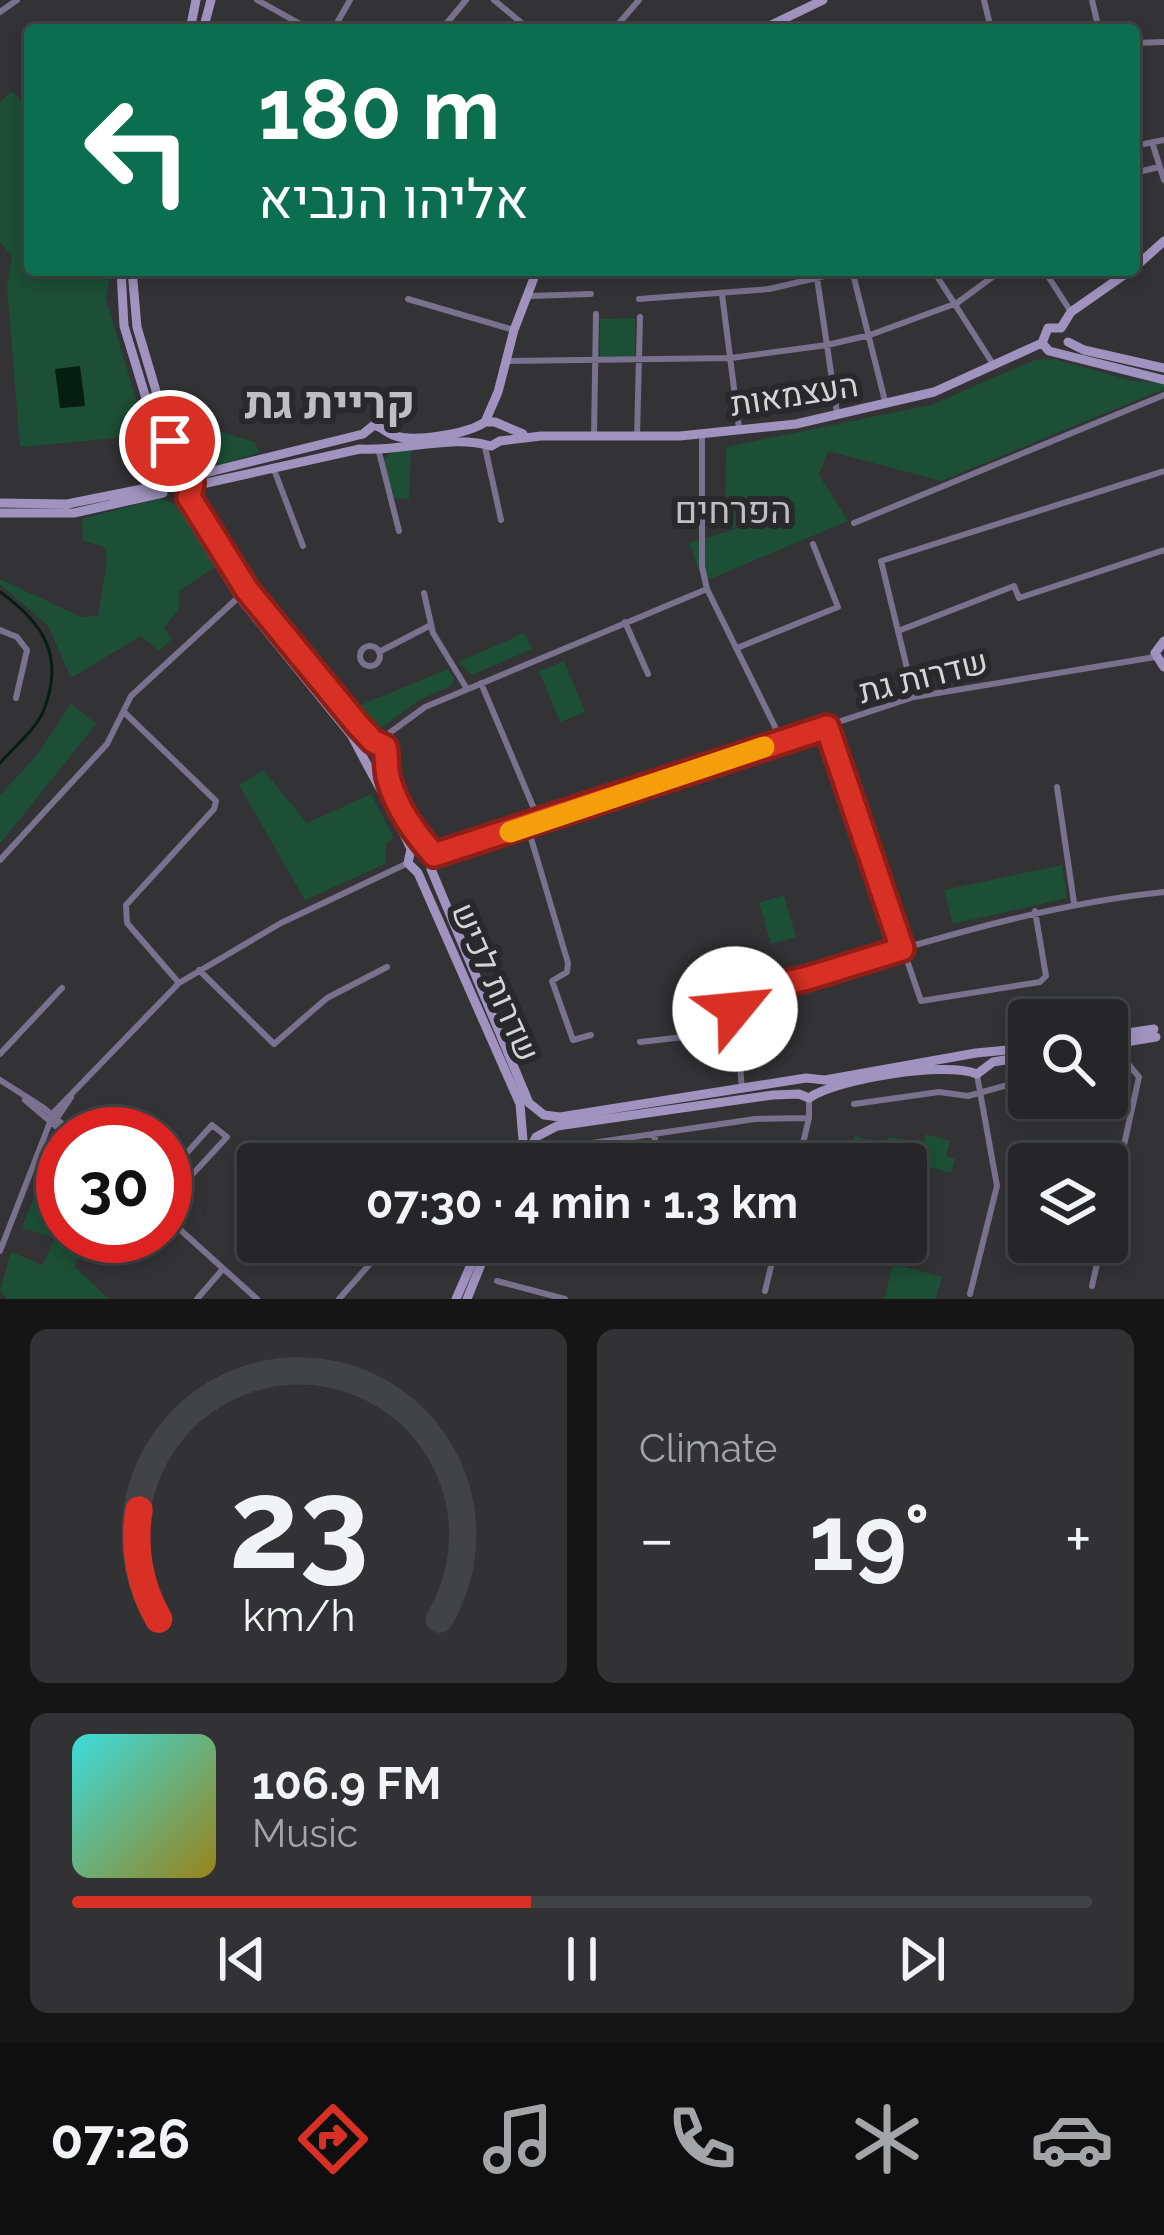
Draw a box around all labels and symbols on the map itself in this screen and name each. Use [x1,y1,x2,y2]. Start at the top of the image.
street label: העצמאות [727,365,861,424]
district label: קריית גת [245,376,415,429]
pin [119,390,221,492]
district label: הפרחים [675,489,791,531]
street label: שדרות גת [855,642,992,711]
street label: שדרות לכיש [443,897,548,1067]
position arrow [672,946,798,1072]
speed limit sign: 30 [36,1107,192,1263]

